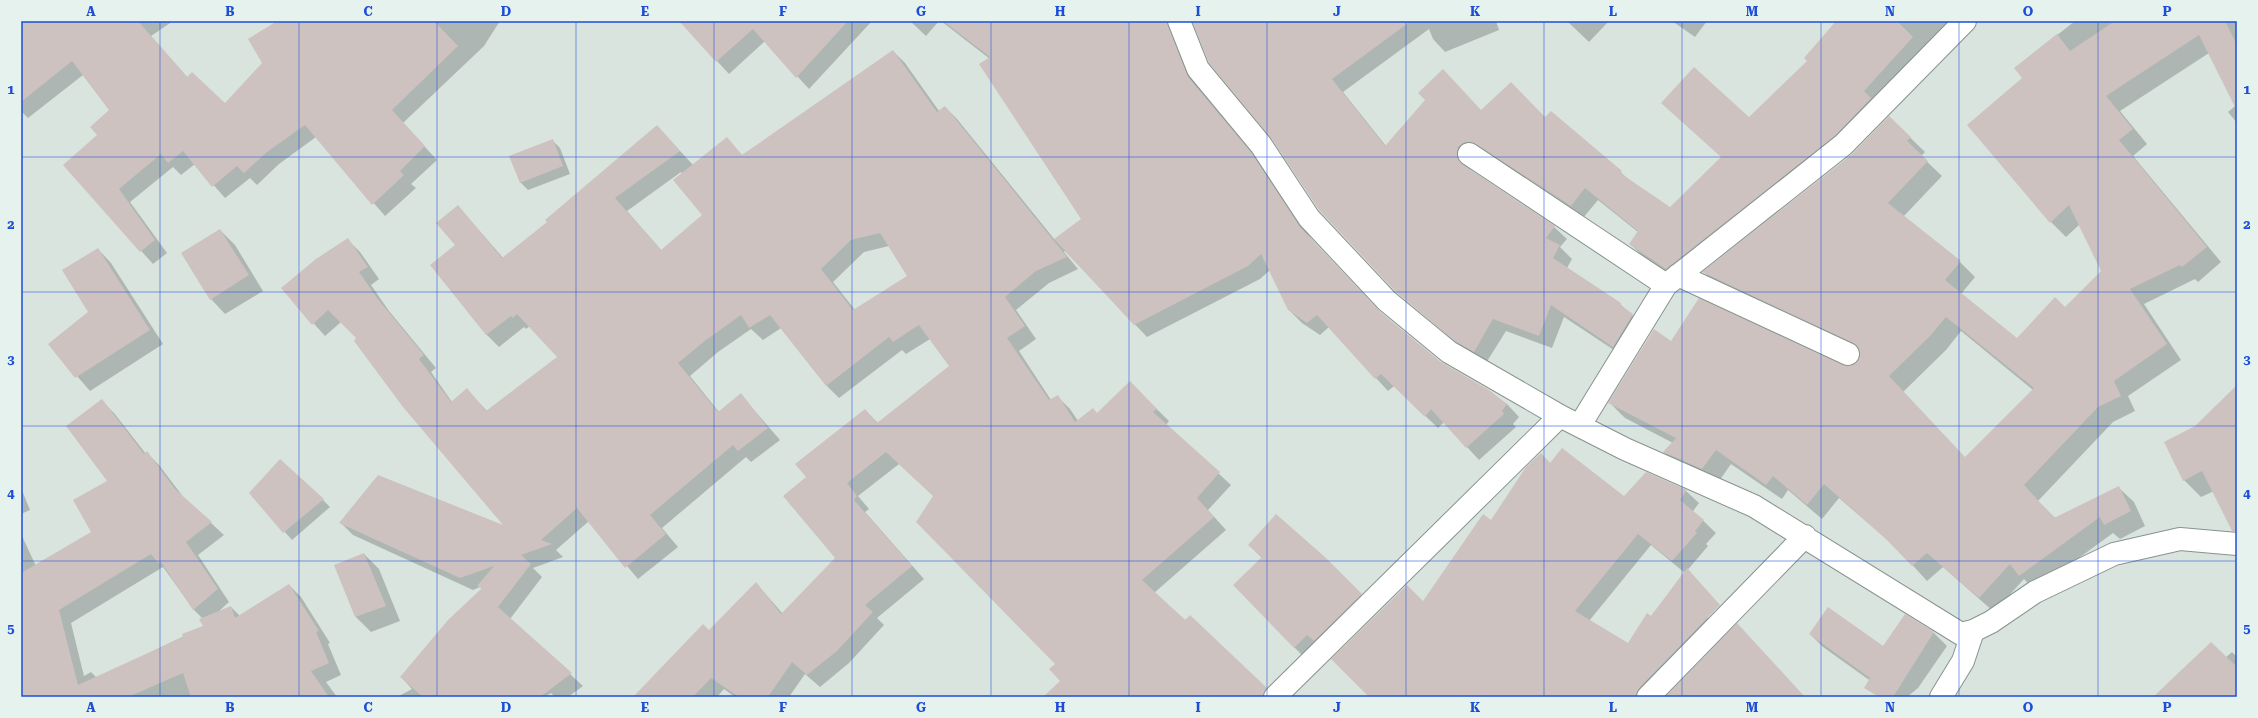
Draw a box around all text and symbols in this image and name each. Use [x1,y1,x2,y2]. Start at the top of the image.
text: A [86,4,96,19]
text: B [225,4,235,19]
text: C [363,4,373,19]
text: D [501,4,511,19]
text: E [641,4,649,19]
text: F [779,4,787,19]
text: G [916,4,926,19]
text: H [1055,4,1066,19]
text: I [1195,4,1201,19]
text: J [1333,4,1341,19]
text: K [1470,4,1481,19]
text: L [1609,4,1617,19]
text: M [1746,4,1759,19]
text: N [1885,4,1895,19]
text: O [2023,4,2034,19]
text: P [2163,4,2172,19]
text: 1 [7,82,15,97]
text: 1 [2243,82,2251,97]
text: 2 [7,217,15,232]
text: 2 [2243,217,2251,232]
text: 3 [7,352,15,367]
text: 3 [2243,352,2251,367]
text: 4 [7,486,15,501]
text: 4 [2243,486,2251,501]
text: 5 [7,621,15,636]
text: 5 [2243,621,2251,636]
text: A [86,700,96,715]
text: B [225,700,235,715]
text: C [363,700,373,715]
text: D [501,700,511,715]
text: E [641,700,649,715]
text: F [779,700,787,715]
text: G [916,700,926,715]
text: H [1055,700,1066,715]
text: I [1195,700,1201,715]
text: J [1333,700,1341,715]
text: K [1470,700,1481,715]
text: L [1609,700,1617,715]
text: M [1746,700,1759,715]
text: N [1885,700,1895,715]
text: O [2023,700,2034,715]
text: P [2163,700,2172,715]

